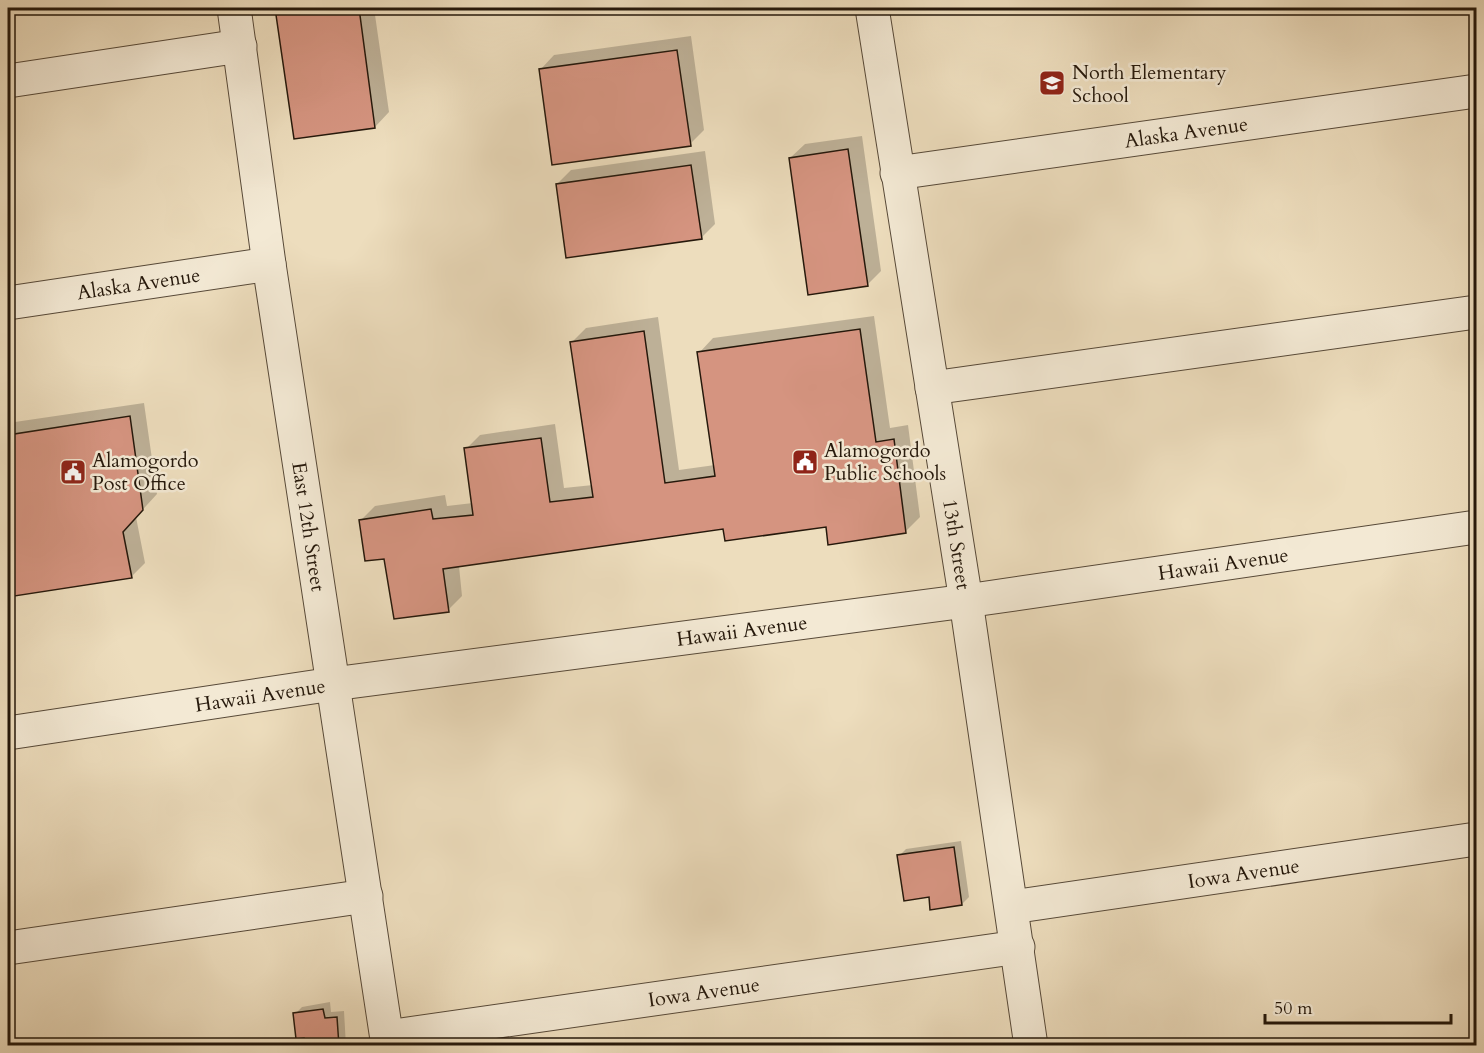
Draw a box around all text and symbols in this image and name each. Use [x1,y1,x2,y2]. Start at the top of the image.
place label: North Elementary School [1072,59,1227,109]
school or university icon: North Elementary School [1037,68,1067,98]
street label: Alaska Avenue [1123,110,1250,154]
street label: Alaska Avenue [75,261,202,306]
place label: Alamogordo Public Schools [824,437,946,487]
place label: Alamogordo Post Office [92,447,199,497]
public building icon: Alamogordo Public Schools [790,447,820,477]
public building icon: Alamogordo Post Office [58,457,88,487]
street label: East 12th Street [286,460,332,594]
street label: 13th Street [937,497,978,592]
street label: Hawaii Avenue [1156,541,1290,586]
street label: Hawaii Avenue [675,608,809,652]
street label: Hawaii Avenue [193,672,327,718]
street label: Iowa Avenue [1186,852,1301,895]
street label: Iowa Avenue [646,970,761,1013]
scale bar [1265,987,1451,1025]
text: 50 m [1274,996,1313,1021]

